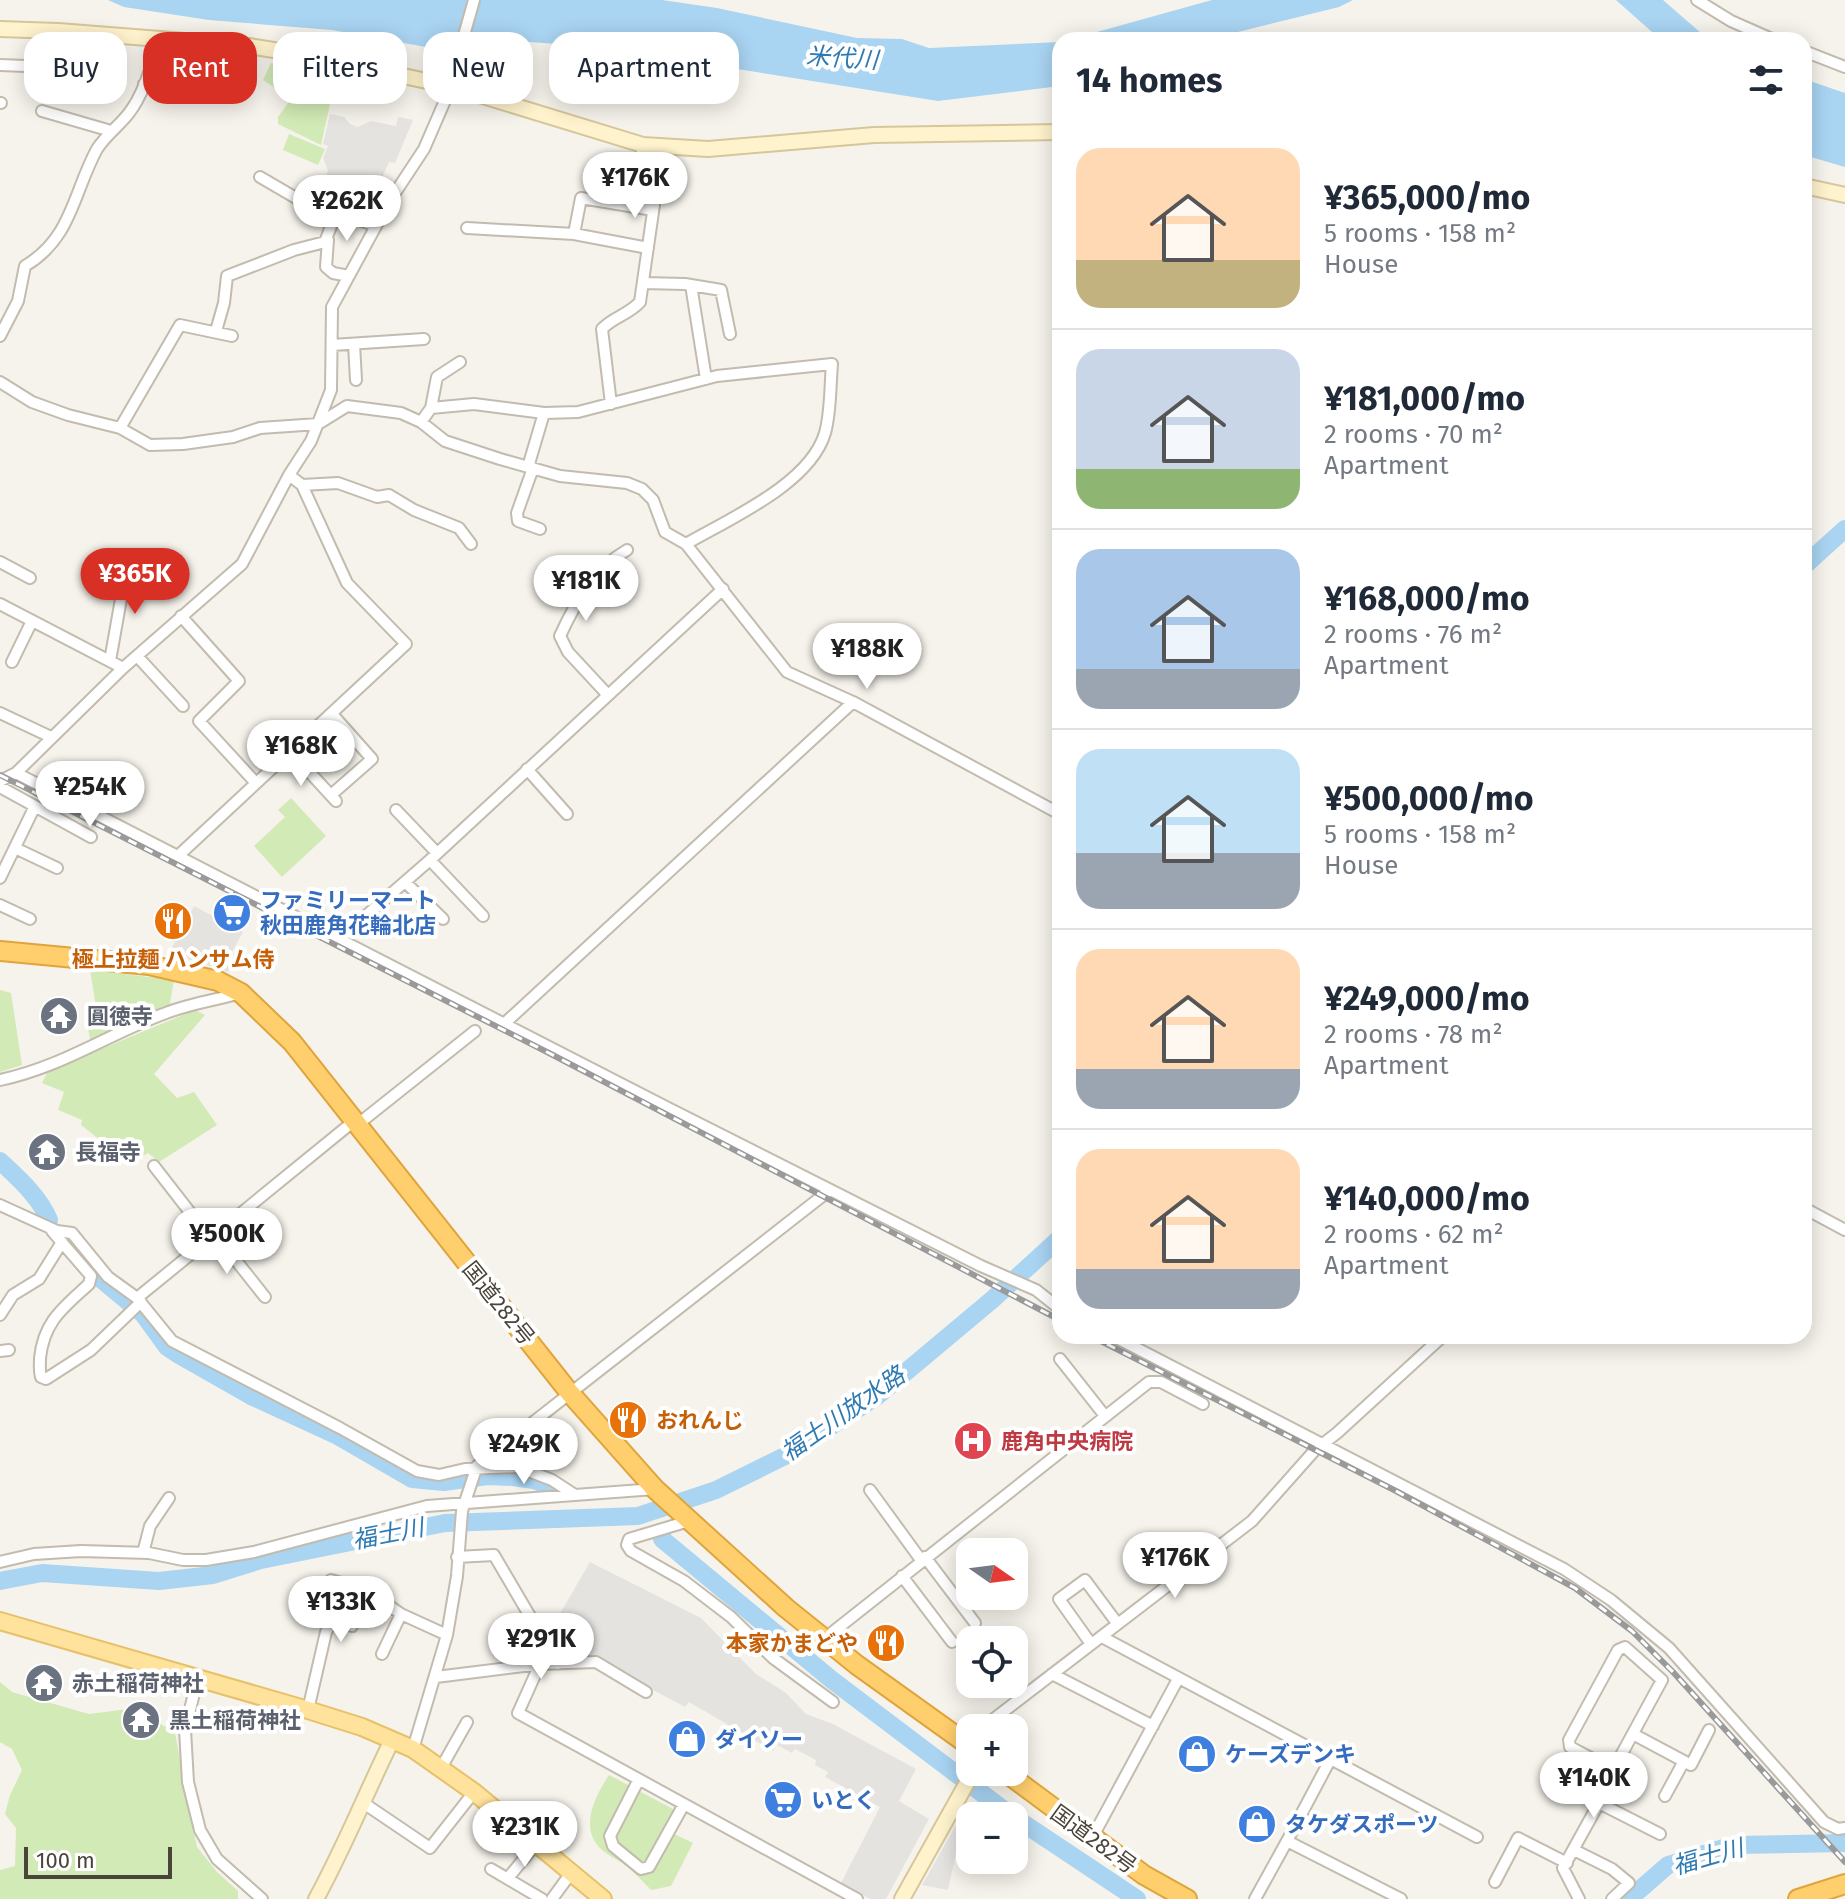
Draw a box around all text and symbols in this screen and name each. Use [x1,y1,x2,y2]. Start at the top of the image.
chip: Buy [24,32,127,104]
chip: Rent [143,32,257,104]
chip: Filters [273,32,407,104]
chip: New [423,32,533,104]
chip: Apartment [549,32,739,104]
water label: 米代川 [805,42,882,75]
icon: filters [1744,58,1788,102]
text: 14 homes [1076,60,1222,101]
pin: ¥176K [579,152,691,220]
text: ¥176K [601,162,669,193]
pin: ¥262K [291,175,403,243]
text: ¥365,000/mo [1324,177,1530,218]
icon: home [1140,180,1236,276]
text: ¥262K [311,185,383,216]
text: 5 rooms · 158 m² [1324,218,1516,249]
text: House [1324,249,1398,280]
text: ¥181,000/mo [1324,378,1525,419]
icon: home [1140,381,1236,477]
text: 2 rooms · 70 m² [1324,419,1503,450]
text: Apartment [1324,450,1449,481]
pin: ¥365K [79,548,191,616]
pin: ¥181K [530,555,642,623]
text: ¥365K [99,558,171,589]
text: ¥181K [552,565,620,596]
text: ¥168,000/mo [1324,578,1530,619]
icon: home [1140,581,1236,677]
text: 2 rooms · 76 m² [1324,619,1502,650]
pin: ¥188K [811,623,923,691]
text: ¥188K [831,633,903,664]
text: Apartment [1324,650,1449,681]
pin: ¥168K [245,720,357,788]
text: ¥168K [265,730,337,761]
pin: ¥254K [34,761,146,829]
text: ¥254K [54,771,126,802]
text: ¥500,000/mo [1324,778,1534,819]
icon: home [1140,781,1236,877]
text: 5 rooms · 158 m² [1324,819,1516,850]
text: House [1324,850,1398,881]
place label: ファミリーマート 秋田鹿角花輪北店 [260,887,436,939]
supermarket icon: ファミリーマート 秋田鹿角花輪北店 [211,892,253,934]
restaurant icon: 極上拉麺 ハンサム侍 [152,900,194,942]
place label: 極上拉麺 ハンサム侍 [72,946,274,973]
text: ¥249,000/mo [1324,978,1530,1019]
icon: home [1140,981,1236,1077]
temple icon: 圓徳寺 [38,995,80,1037]
place label: 圓徳寺 [87,1003,153,1030]
text: 2 rooms · 78 m² [1324,1019,1503,1050]
text: Apartment [1324,1050,1449,1081]
temple icon: 長福寺 [26,1131,68,1173]
place label: 長福寺 [75,1139,141,1166]
text: ¥140,000/mo [1324,1178,1530,1219]
icon: home [1140,1181,1236,1277]
pin: ¥500K [171,1208,283,1276]
text: ¥500K [189,1218,265,1249]
text: 2 rooms · 62 m² [1324,1219,1504,1250]
text: Apartment [1324,1250,1449,1281]
street label: 国道282号 [457,1256,540,1351]
water label: 福士川放水路 [776,1360,912,1467]
restaurant icon: おれんじ [607,1399,649,1441]
place label: おれんじ [656,1407,744,1434]
pin: ¥249K [468,1418,580,1486]
hospital icon: 鹿角中央病院 [952,1420,994,1462]
text: ¥249K [488,1428,560,1459]
place label: 鹿角中央病院 [1001,1428,1133,1455]
water label: 福士川 [350,1513,429,1555]
pin: ¥176K [1119,1532,1231,1600]
north arrow [956,1538,1028,1610]
map controls [956,1538,1028,1874]
text: ¥176K [1141,1542,1209,1573]
pin: ¥133K [285,1576,397,1644]
text: ¥133K [306,1586,376,1617]
pin: ¥291K [485,1613,597,1681]
restaurant icon: 本家かまどや [865,1622,907,1664]
text: ¥291K [506,1623,576,1654]
button: locate [956,1626,1028,1698]
place label: 本家かまどや [726,1630,858,1657]
temple icon: 赤土稲荷神社 [23,1662,65,1704]
place label: 赤土稲荷神社 [72,1670,204,1697]
temple icon: 黒土稲荷神社 [120,1699,162,1741]
place label: 黒土稲荷神社 [169,1707,301,1734]
button: + [956,1714,1028,1786]
shop icon: ダイソー [666,1718,708,1760]
place label: ダイソー [715,1726,803,1753]
shop icon: ケーズデンキ [1176,1733,1218,1775]
place label: ケーズデンキ [1225,1741,1356,1768]
pin: ¥140K [1538,1752,1650,1820]
text: ¥140K [1558,1762,1630,1793]
supermarket icon: いとく [762,1779,804,1821]
place label: いとく [811,1787,876,1814]
street label: 国道282号 [1045,1799,1142,1880]
pin: ¥231K [469,1801,581,1869]
button: − [956,1802,1028,1874]
shop icon: タケダスポーツ [1236,1803,1278,1845]
text: ¥231K [490,1811,560,1842]
place label: タケダスポーツ [1285,1811,1439,1838]
water label: 福士川 [1670,1833,1749,1880]
scale bar [24,1843,172,1879]
text: 100 m [36,1847,95,1874]

